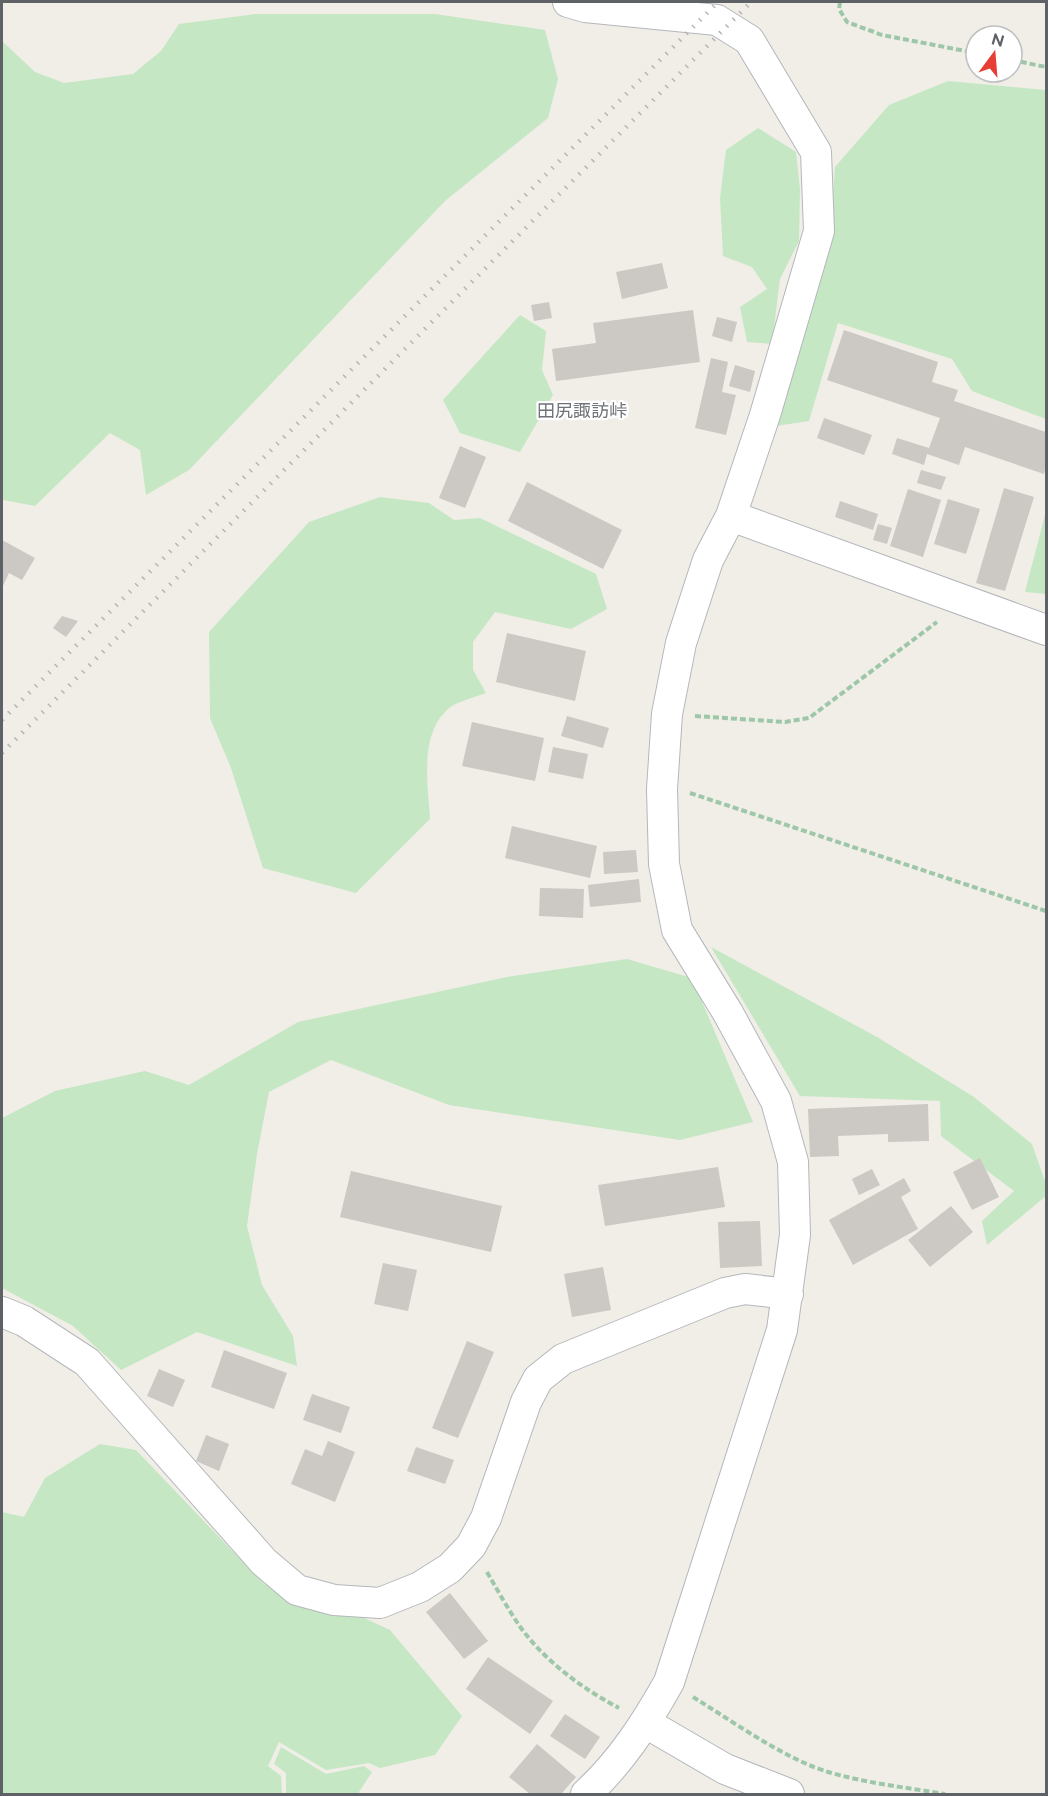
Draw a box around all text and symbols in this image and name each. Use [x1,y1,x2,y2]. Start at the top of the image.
north arrow [964,24,1024,84]
text: N [990,29,1006,51]
district label: 田尻諏訪峠 [537,400,627,421]

